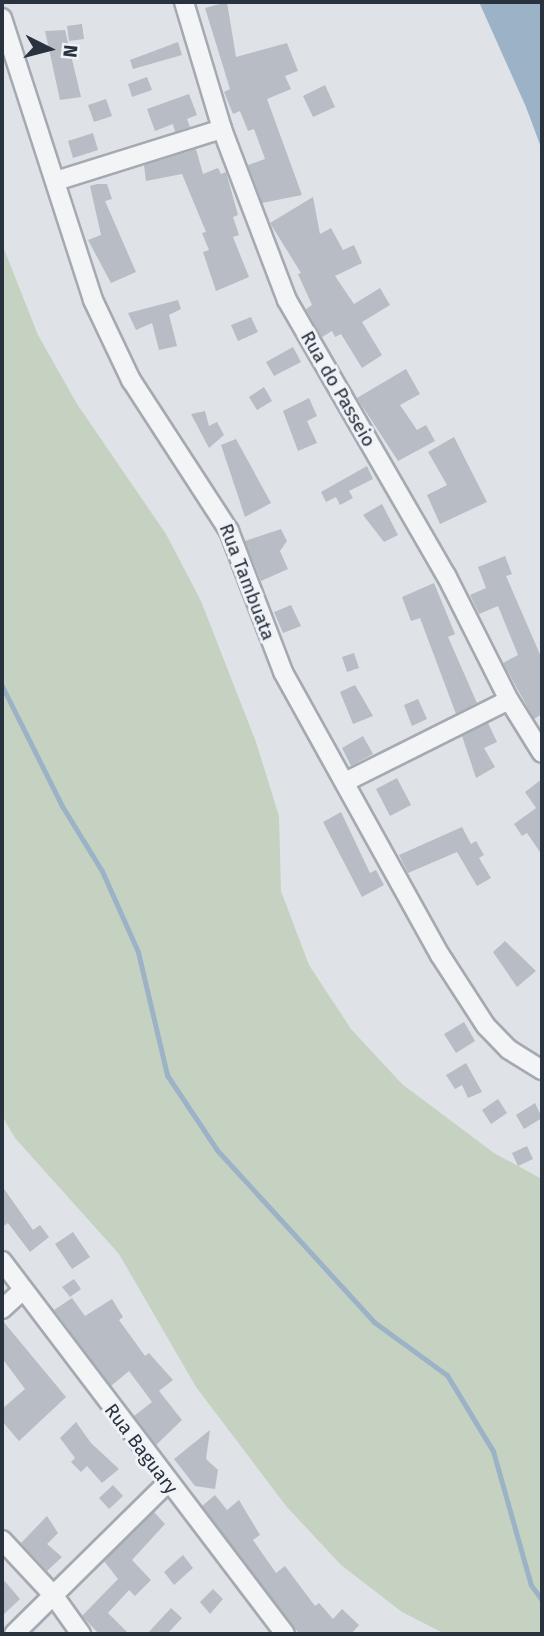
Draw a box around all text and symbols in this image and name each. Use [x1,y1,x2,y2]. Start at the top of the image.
north arrow [14,14,84,84]
text: N [58,44,82,59]
street label: Rua do Passeio [296,327,380,451]
street label: Rua Tambuata [214,520,280,644]
street label: Rua Baguary [100,1399,182,1499]

